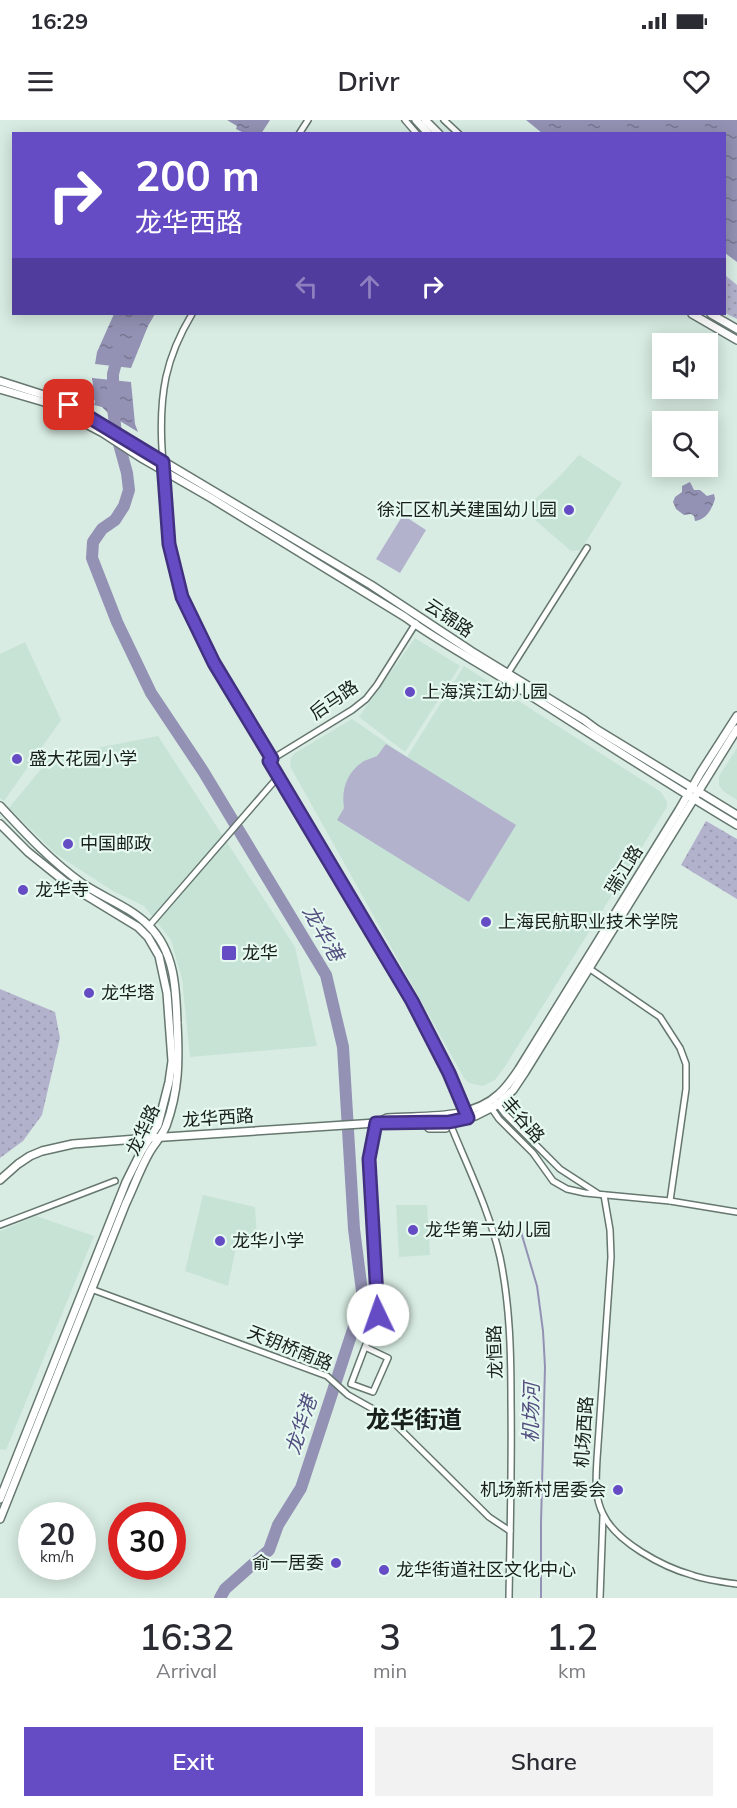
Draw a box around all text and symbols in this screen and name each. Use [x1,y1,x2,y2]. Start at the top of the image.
text: 16:29 [30,7,88,35]
text: Drivr [338,64,399,98]
icon: menu [24,65,57,98]
icon: heart [680,65,713,98]
text: 200 m [135,149,260,202]
icon: right [36,156,114,234]
text: 龙华西路 [135,205,243,239]
icon: left [290,270,323,303]
icon: ahead [353,270,386,303]
icon: right [416,270,449,303]
map controls [652,333,718,477]
button: sound [652,333,718,399]
pin [43,379,94,430]
icon: arrive [52,388,85,421]
button: search [652,411,718,477]
place label: 徐汇区机关建国幼儿园 [377,498,557,521]
marker: 徐汇区机关建国幼儿园 [562,503,576,517]
street label: 云锦路 [420,593,478,642]
street label: 后马路 [305,675,362,724]
place label: 上海滨江幼儿园 [422,680,548,703]
marker: 上海滨江幼儿园 [403,685,417,699]
place label: 盛大花园小学 [29,747,137,770]
marker: 盛大花园小学 [10,752,24,766]
place label: 中国邮政 [80,832,152,855]
marker: 中国邮政 [61,837,75,851]
street label: 瑞江路 [600,841,648,899]
place label: 龙华寺 [35,878,89,901]
marker: 龙华寺 [16,883,30,897]
water label: 龙华港 [298,901,351,968]
place label: 上海民航职业技术学院 [498,910,678,933]
marker: 上海民航职业技术学院 [479,915,493,929]
place label: 龙华 [242,941,278,964]
marker: 龙华 [220,944,238,962]
place label: 龙华塔 [101,981,155,1004]
marker: 龙华塔 [82,986,96,1000]
street label: 丰谷路 [497,1092,550,1148]
street label: 龙华路 [121,1100,164,1159]
street label: 龙华西路 [181,1104,255,1131]
place label: 龙华第二幼儿园 [425,1218,551,1241]
marker: 龙华第二幼儿园 [406,1223,420,1237]
place label: 龙华小学 [232,1229,304,1252]
marker: 龙华小学 [213,1234,227,1248]
position arrow [346,1283,410,1347]
street label: 天钥桥南路 [244,1320,336,1375]
street label: 龙恒路 [482,1325,507,1379]
water label: 机场河 [517,1379,544,1443]
water label: 龙华港 [279,1390,323,1457]
street label: 机场西路 [570,1395,597,1469]
district label: 龙华街道 [366,1404,462,1434]
place label: 机场新村居委会 [480,1478,606,1501]
marker: 机场新村居委会 [611,1483,625,1497]
speed limit sign: 30 [108,1502,186,1580]
text: 20 [39,1515,75,1553]
text: km/h [40,1547,74,1566]
place label: 俞一居委 [252,1551,324,1574]
marker: 俞一居委 [329,1556,343,1570]
place label: 龙华街道社区文化中心 [396,1558,576,1581]
marker: 龙华街道社区文化中心 [377,1563,391,1577]
text: 16:32 [139,1614,234,1659]
text: 3 [379,1614,401,1659]
text: 1.2 [546,1614,598,1659]
text: Arrival [156,1658,217,1683]
text: min [373,1658,407,1683]
text: km [558,1658,586,1683]
button: Exit [24,1727,363,1796]
button: Share [375,1727,713,1796]

